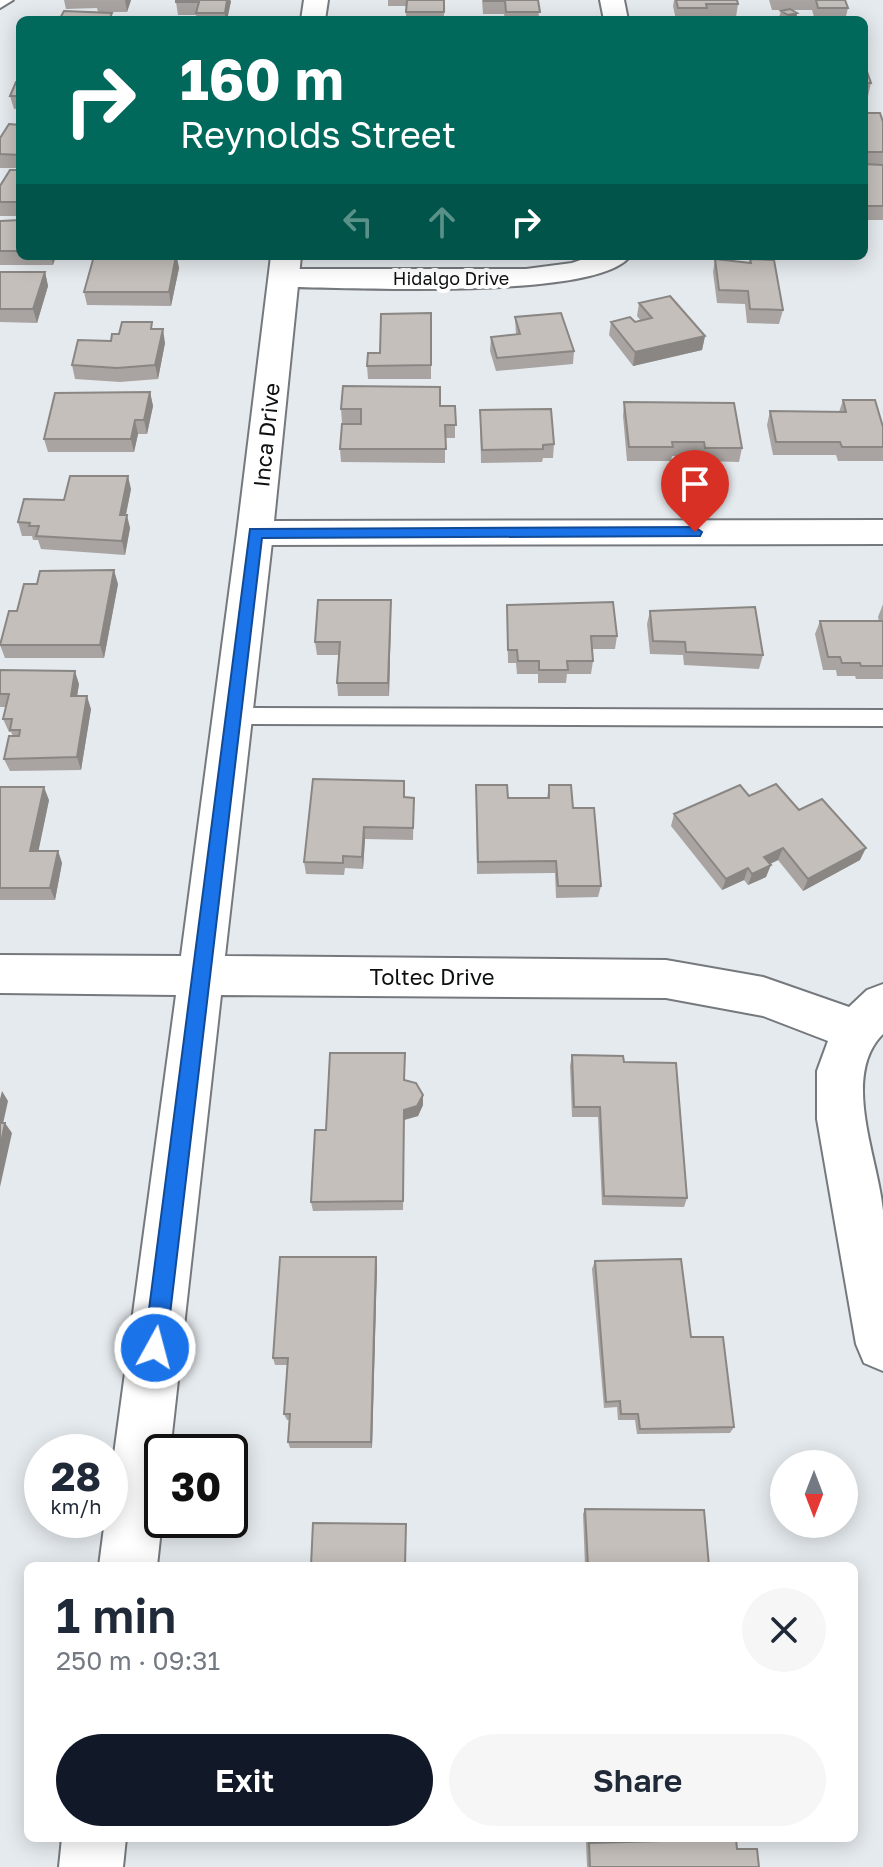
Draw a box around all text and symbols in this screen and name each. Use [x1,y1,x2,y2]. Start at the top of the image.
text: 160 m [180,45,344,112]
icon: right [48,48,152,152]
text: Reynolds Street [180,113,456,156]
icon: left [336,200,380,244]
icon: ahead [420,200,464,244]
icon: right [504,200,548,244]
street label: Hidalgo Drive [393,267,509,289]
street label: Inca Drive [247,381,285,489]
pin [661,450,729,532]
icon: arrive [673,462,717,506]
street label: Toltec Drive [369,963,495,990]
position arrow [113,1306,197,1390]
speed limit sign: 30 [144,1434,248,1538]
north arrow [770,1450,858,1538]
map controls [770,1450,858,1538]
text: 28 [51,1452,101,1500]
text: km/h [51,1494,101,1518]
text: 1 min [56,1586,176,1644]
button: close [742,1588,826,1672]
text: 250 m · 09:31 [56,1645,220,1676]
button: Exit [56,1734,433,1826]
button: Share [449,1734,826,1826]

